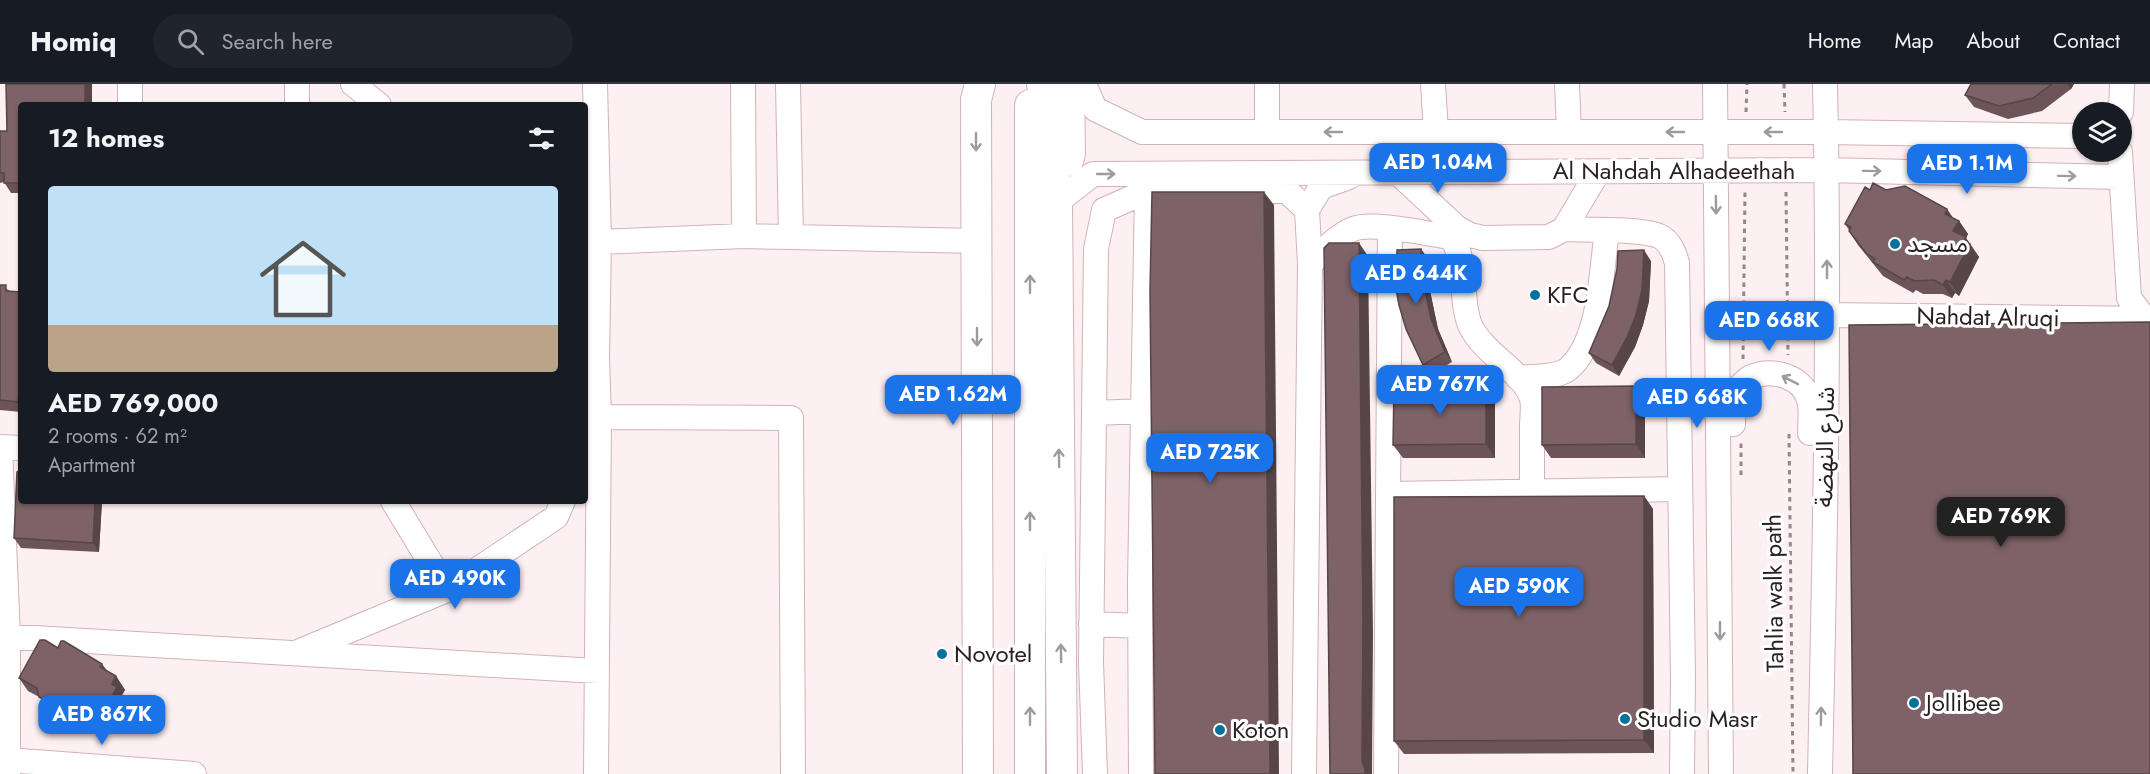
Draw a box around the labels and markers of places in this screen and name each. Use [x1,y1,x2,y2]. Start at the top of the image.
pin: AED 1.04M [1369,143,1507,194]
pin: AED 1.1M [1905,144,2029,195]
place label: مسجد [1907,226,1968,261]
marker: مسجد [1888,237,1902,251]
pin: AED 644K [1354,254,1478,305]
place label: KFC [1547,277,1589,312]
marker: KFC [1528,288,1542,302]
pin: AED 668K [1707,301,1831,352]
pin: AED 767K [1378,365,1502,416]
pin: AED 1.62M [884,375,1022,426]
pin: AED 668K [1635,378,1759,429]
pin: AED 725K [1148,433,1272,484]
pin: AED 769K [1939,497,2063,548]
pin: AED 490K [393,559,517,610]
pin: AED 590K [1457,567,1581,618]
place label: Novotel [954,636,1032,671]
marker: Novotel [935,647,949,661]
place label: Jollibee [1923,685,2001,720]
pin: AED 867K [40,695,164,746]
marker: Jollibee [1907,696,1921,710]
place label: Studio Masr [1637,701,1758,736]
place label: Koton [1232,712,1289,747]
marker: Studio Masr [1618,712,1632,726]
marker: Koton [1213,723,1227,737]

